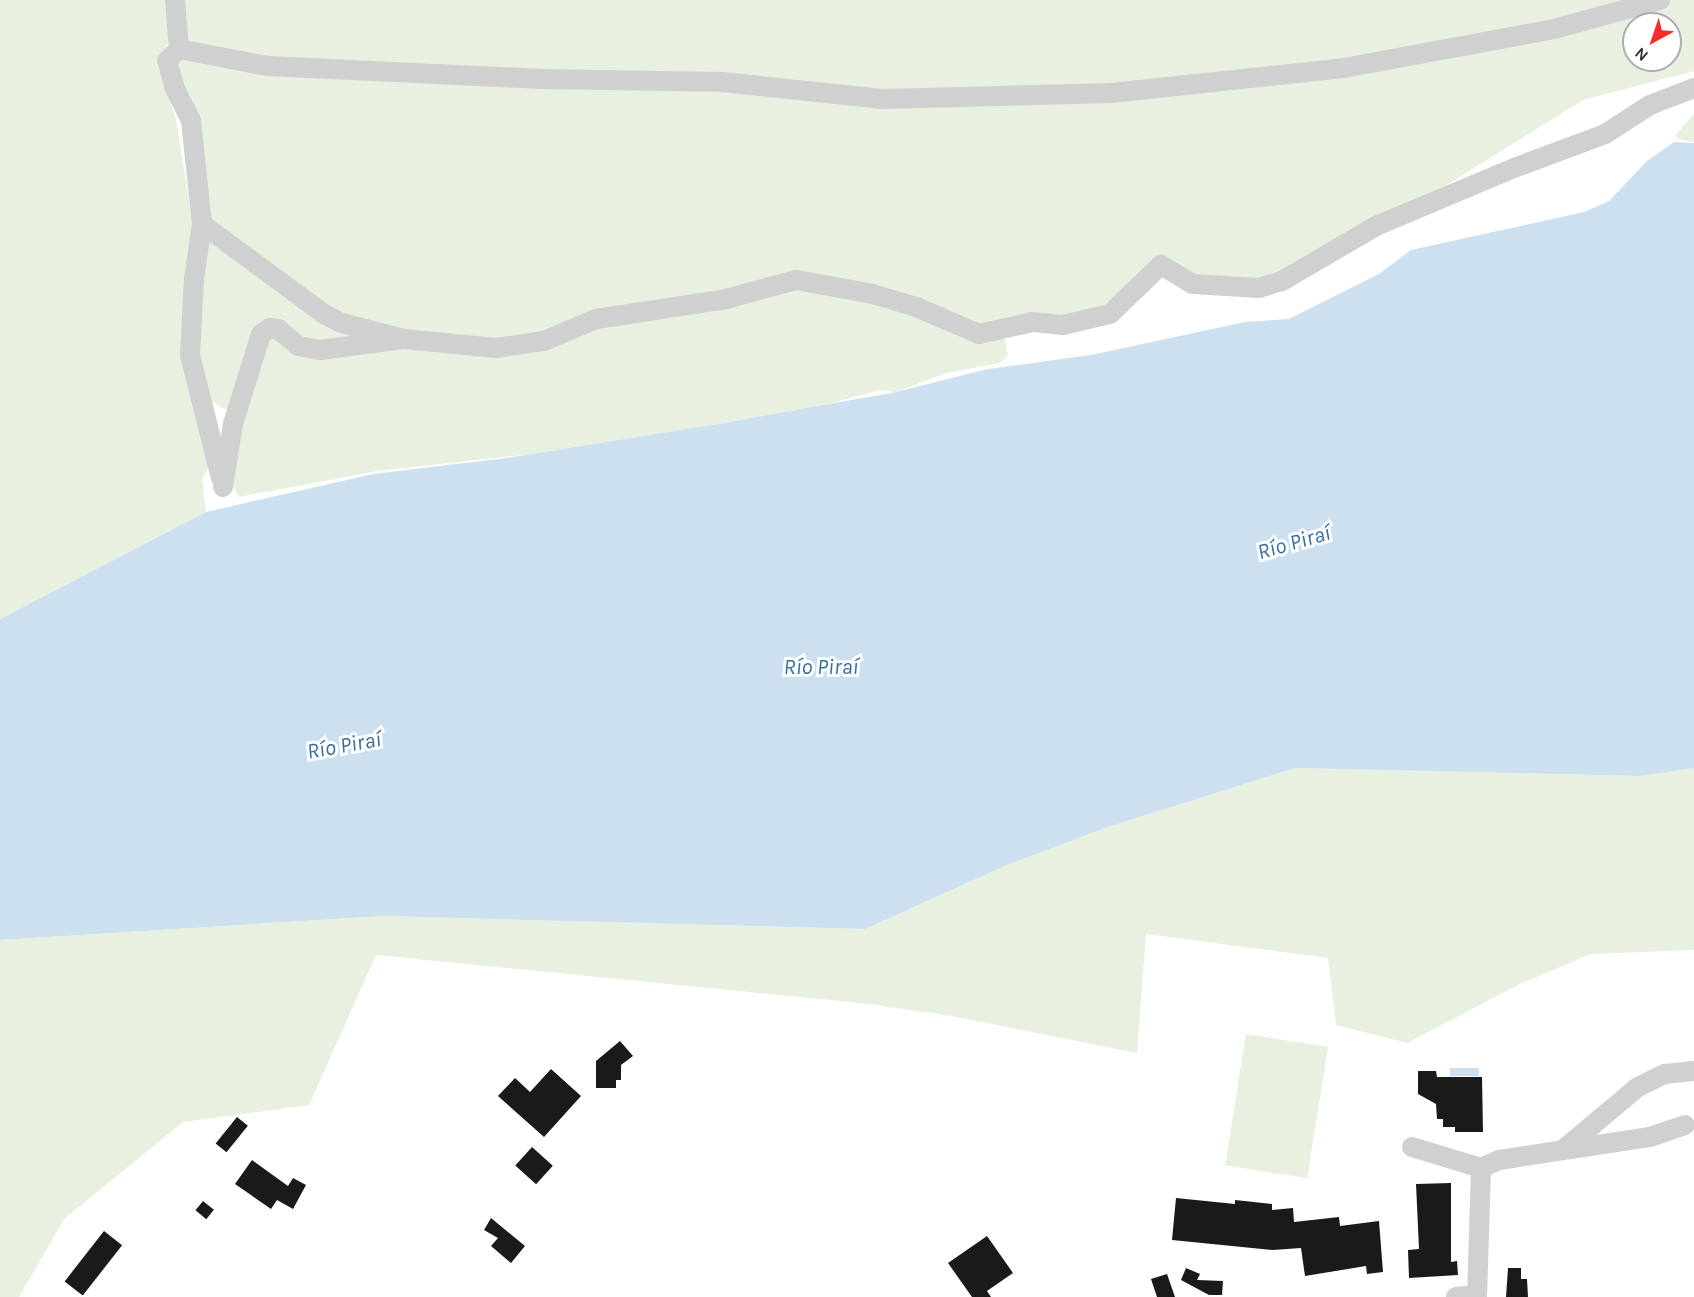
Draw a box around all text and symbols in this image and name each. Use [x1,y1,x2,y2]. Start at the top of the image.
north arrow [1622,12,1682,72]
text: N [1631,44,1652,66]
water label: Río Piraí [1254,520,1334,566]
water label: Río Piraí [783,655,859,681]
water label: Río Piraí [305,726,383,766]

